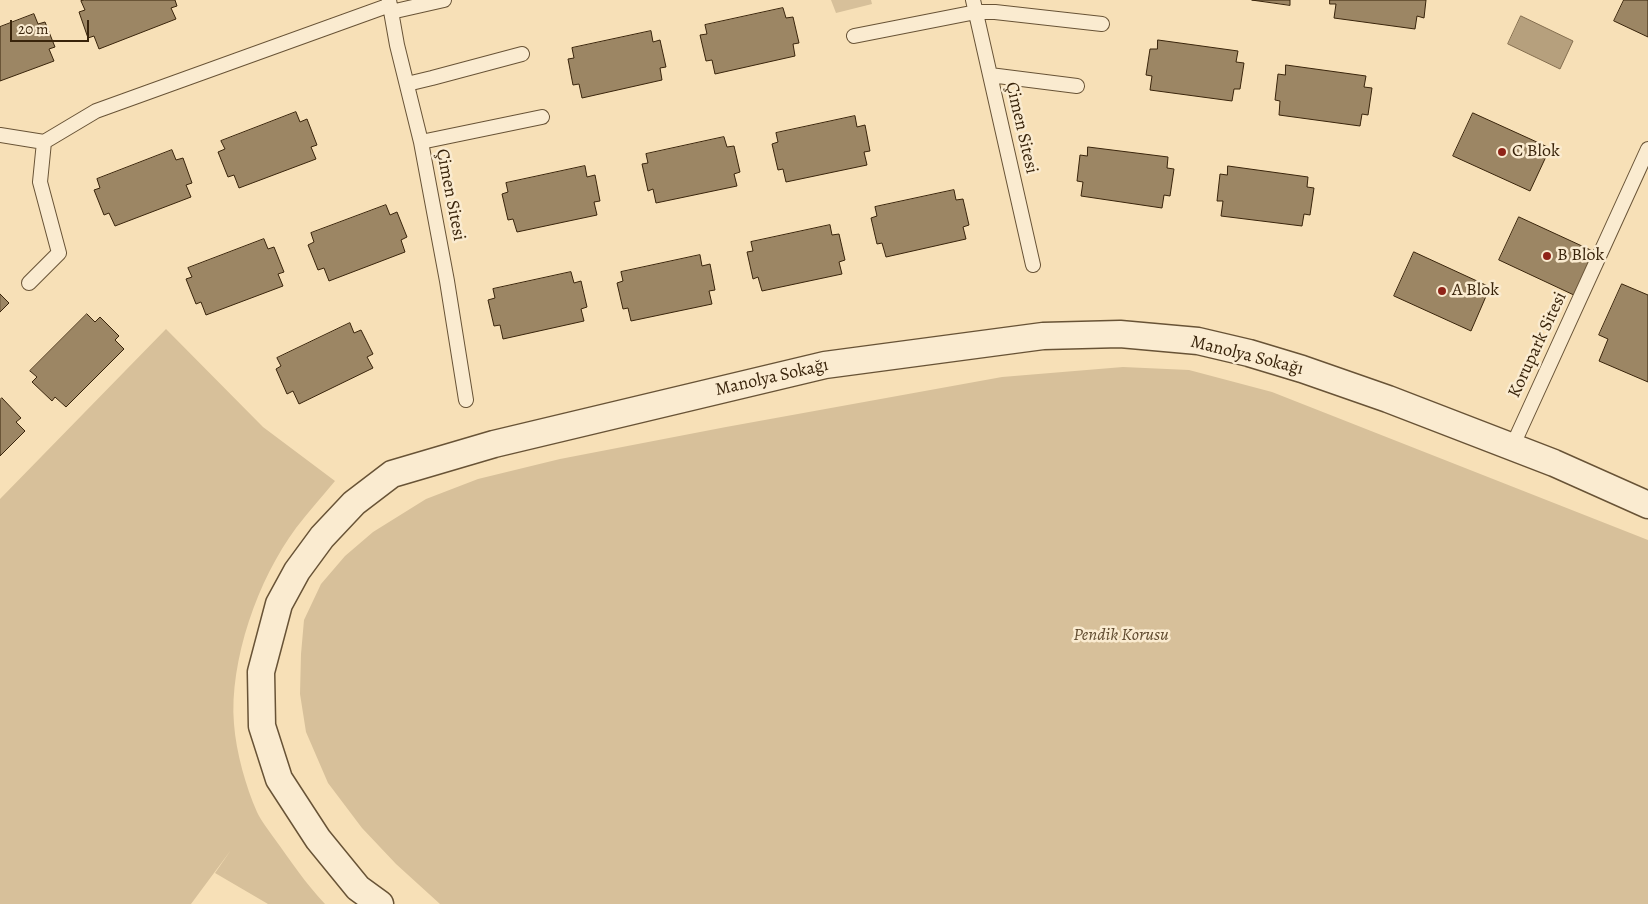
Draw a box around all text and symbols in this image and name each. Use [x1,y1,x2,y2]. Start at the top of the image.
scale bar [12,10,91,42]
text: 20 m [18,19,49,39]
street label: Çimen Sitesi [1000,80,1042,176]
place label: C Blok [1512,141,1560,163]
marker: C Blok [1496,146,1508,158]
street label: Çimen Sitesi [431,147,469,243]
place label: B Blok [1557,245,1604,267]
marker: B Blok [1541,250,1553,262]
place label: A Blok [1452,280,1499,302]
marker: A Blok [1436,285,1448,297]
street label: Korupark Sitesi [1504,289,1572,401]
street label: Manolya Sokağı [1188,332,1306,380]
street label: Manolya Sokağı [713,354,831,402]
park label: Pendik Korusu [1073,625,1169,647]

